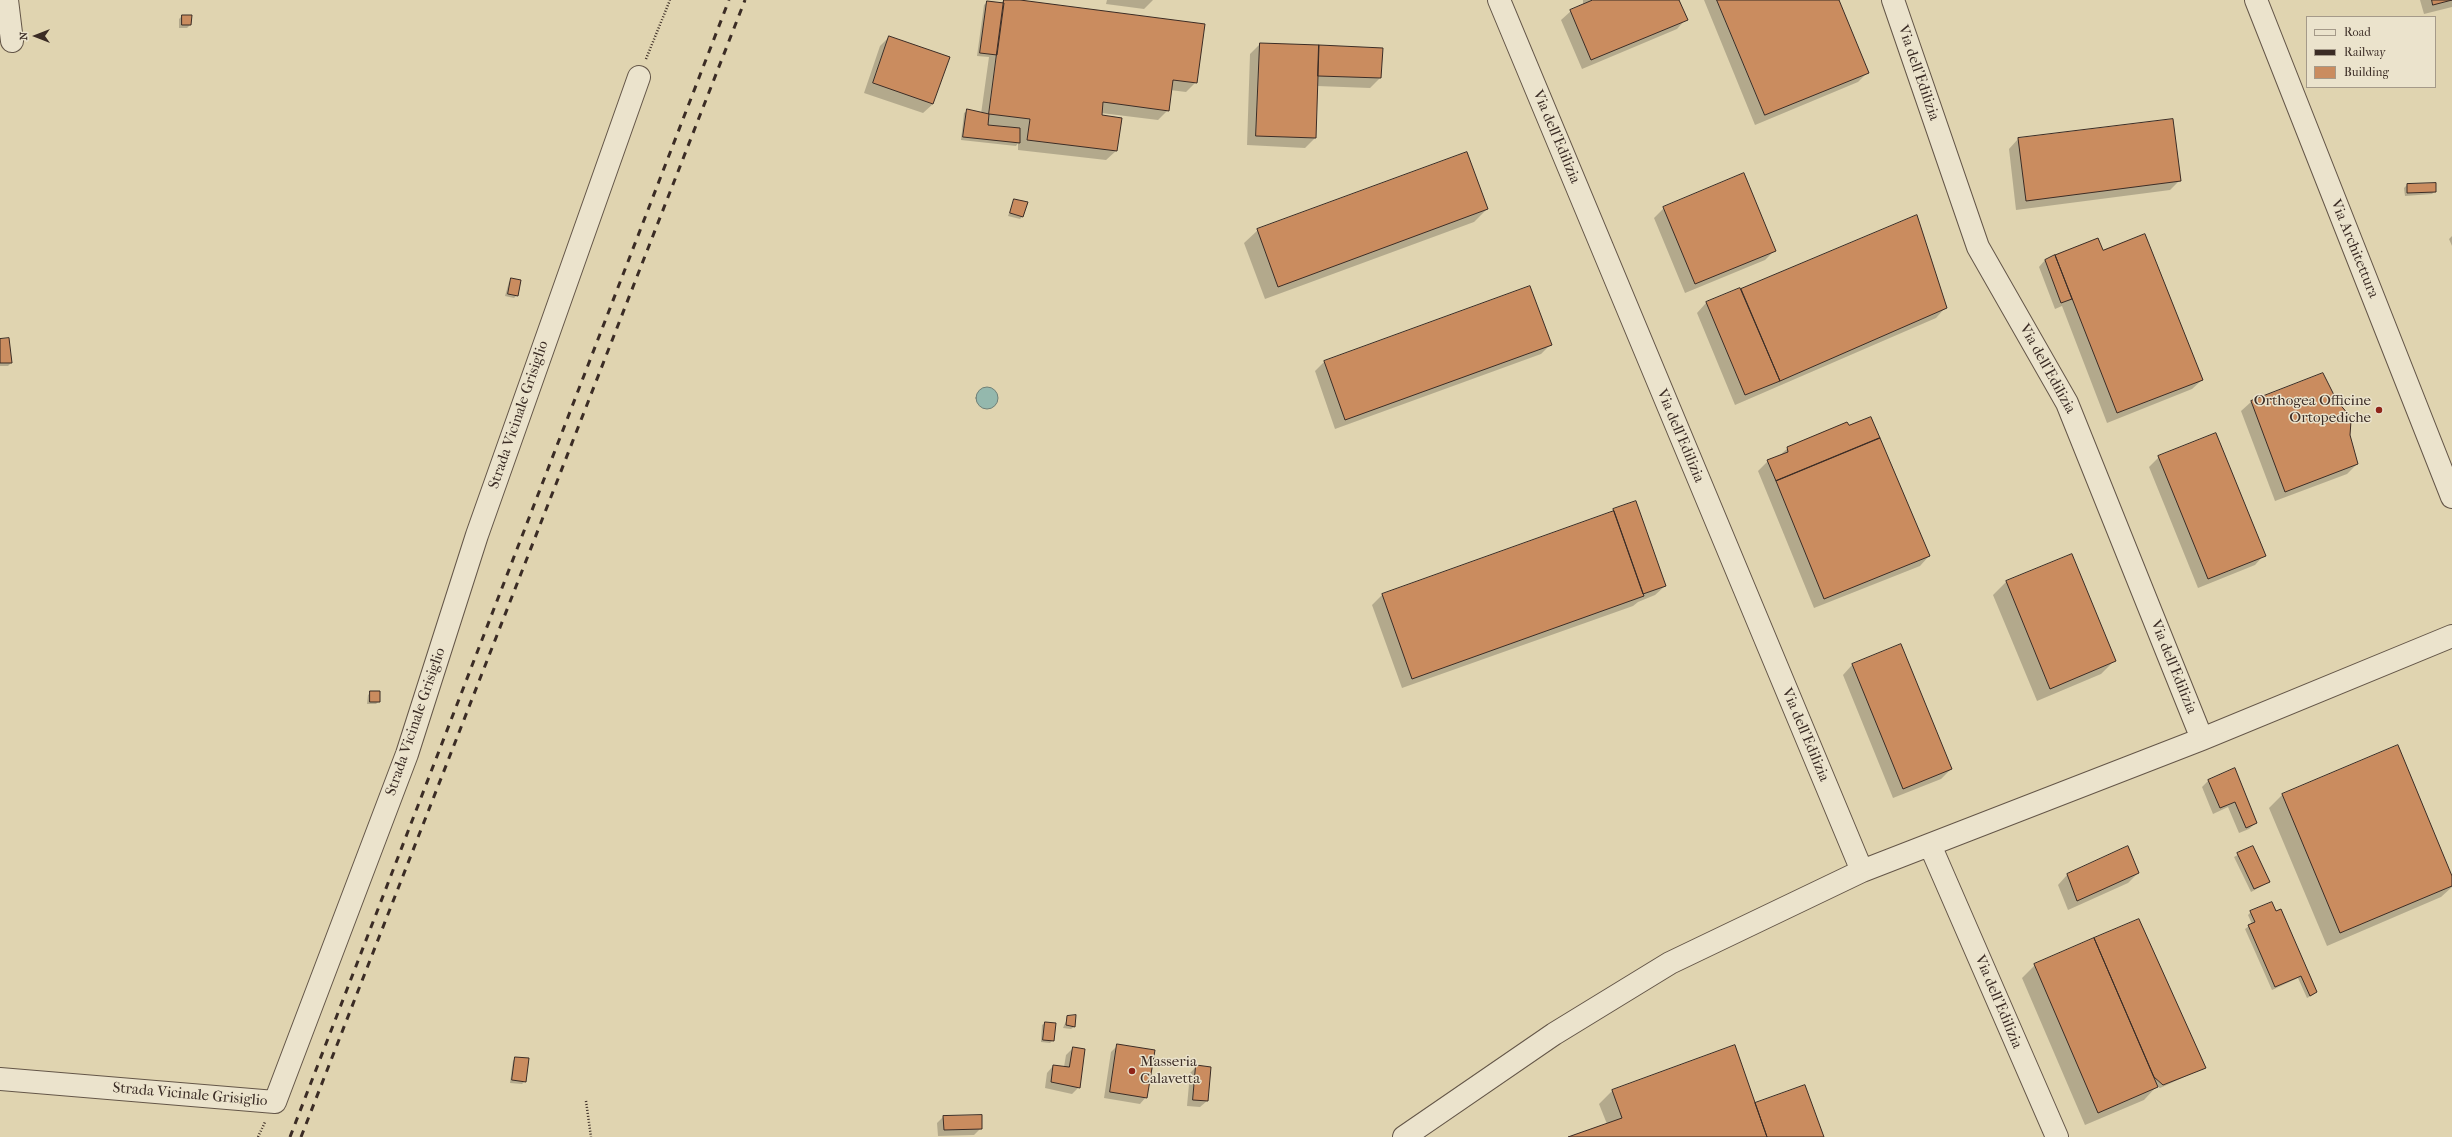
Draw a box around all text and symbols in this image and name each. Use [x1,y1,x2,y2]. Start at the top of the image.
north arrow [16,16,56,56]
legend [2306,16,2436,88]
street label: Via dell'Edilizia [1893,23,1943,123]
text: Road [2344,25,2371,39]
text: N [17,32,30,40]
text: Railway [2344,45,2386,59]
text: Building [2344,65,2389,79]
street label: Via dell'Edilizia [1528,88,1584,186]
street label: Via Architettura [2326,197,2382,301]
street label: Via dell'Edilizia [2015,321,2079,417]
street label: Strada Vicinale Grisiglio [485,339,553,491]
street label: Via dell'Edilizia [1652,387,1708,485]
place label: Orthogea Officine Ortopediche [2254,392,2371,427]
marker: Orthogea Officine Ortopediche [2374,405,2384,415]
street label: Via dell'Edilizia [2146,617,2200,717]
street label: Strada Vicinale Grisiglio [382,646,450,798]
street label: Via dell'Edilizia [1777,686,1833,784]
street label: Via dell'Edilizia [1970,953,2026,1051]
place label: Masseria Calavetta [1140,1053,1200,1088]
marker: Masseria Calavetta [1127,1066,1137,1076]
street label: Strada Vicinale Grisiglio [112,1079,268,1111]

